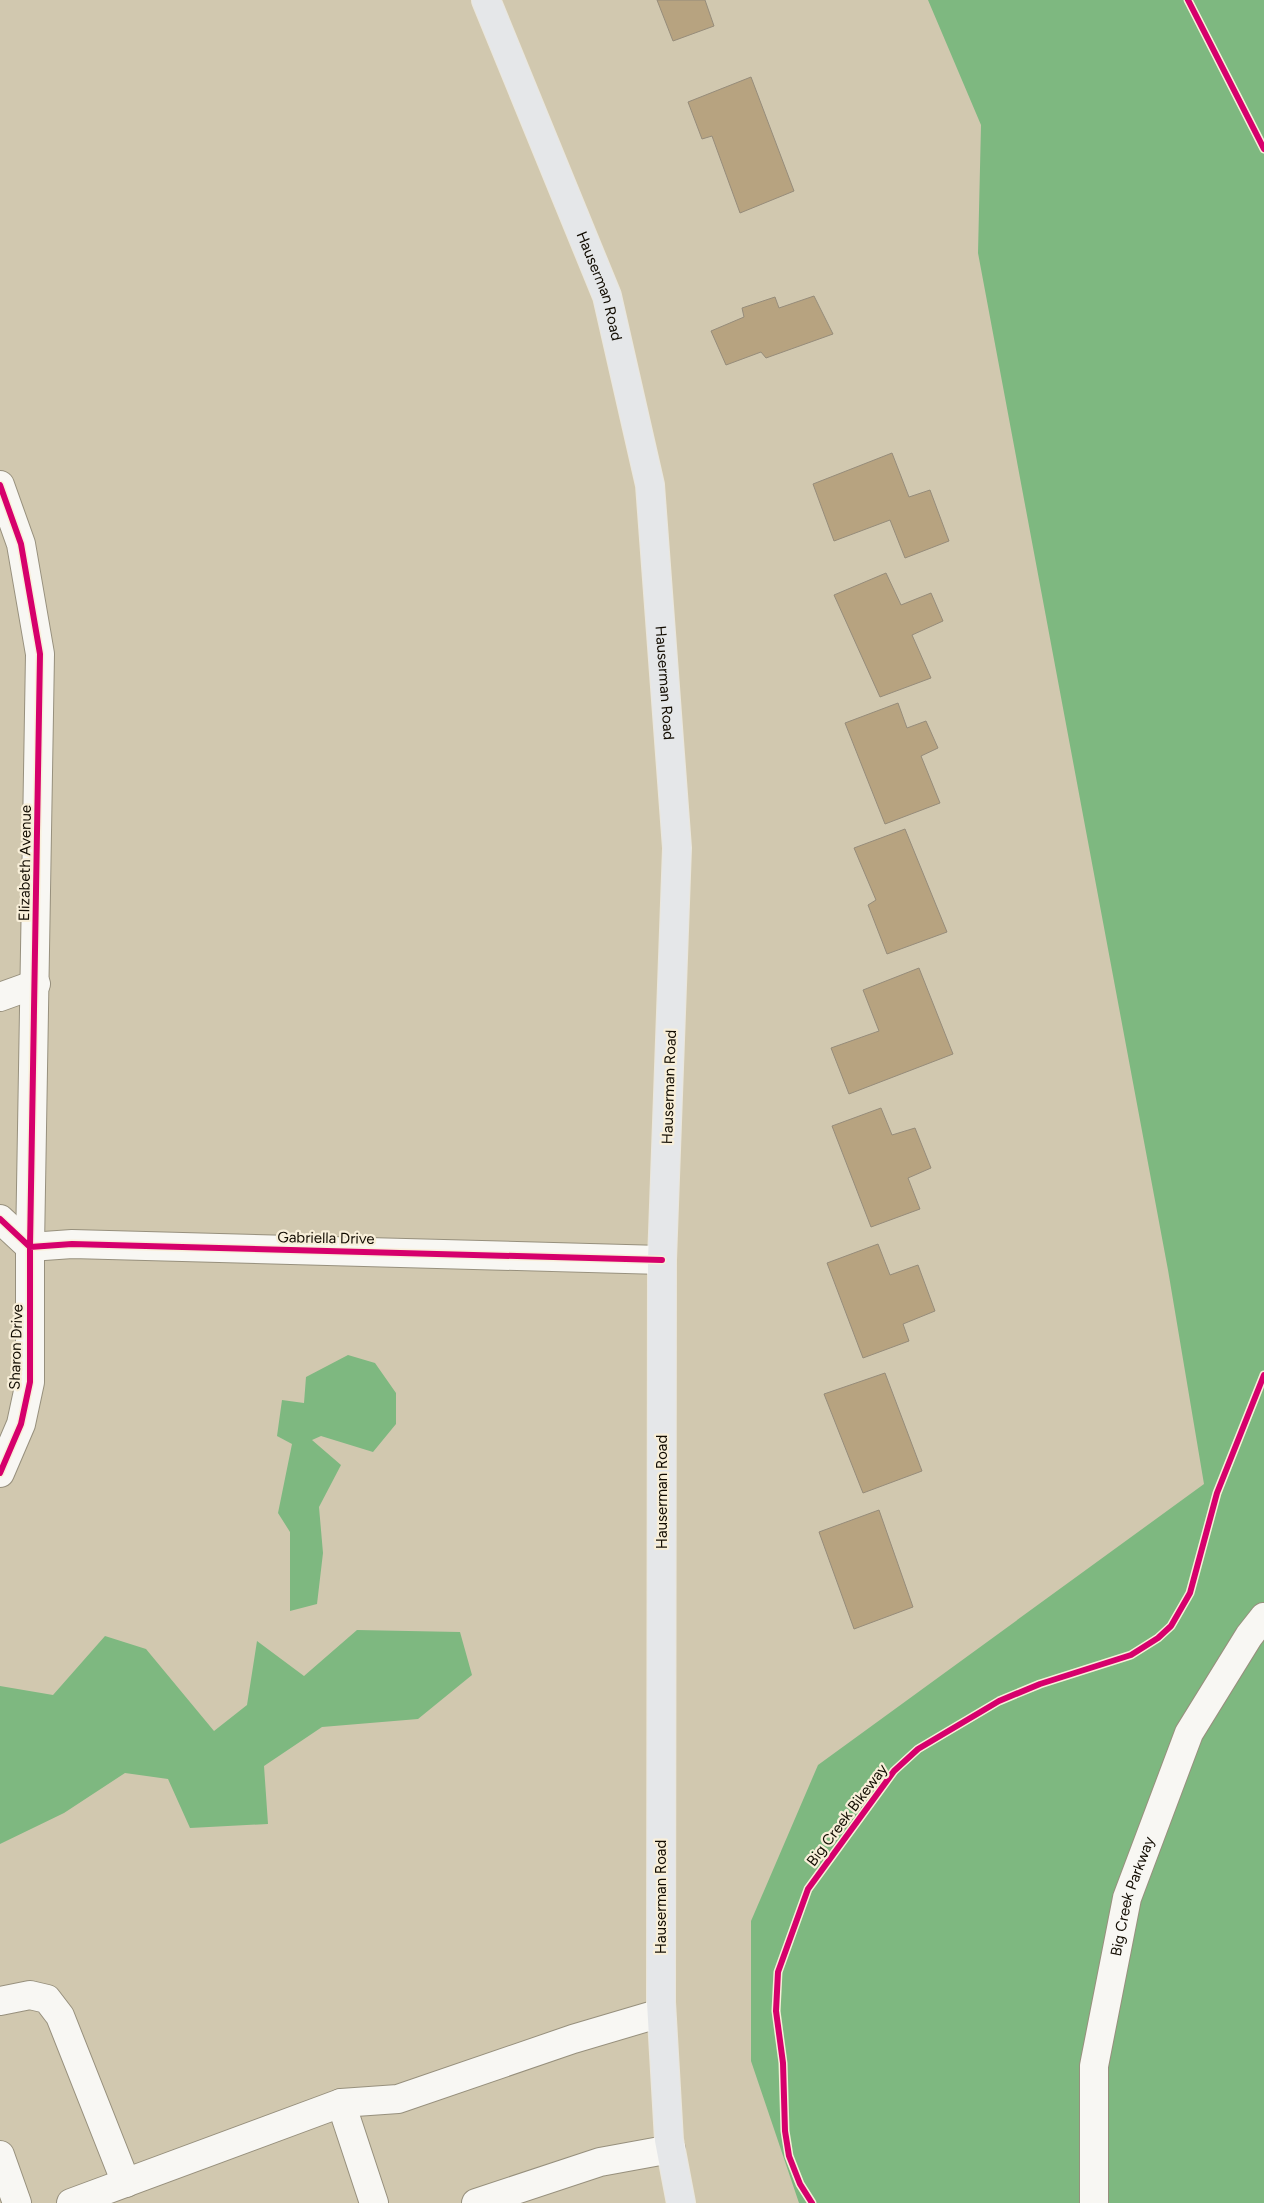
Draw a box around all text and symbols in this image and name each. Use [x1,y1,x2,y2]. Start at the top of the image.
street label: Hauserman Road [573,229,626,342]
street label: Hauserman Road [651,625,678,741]
street label: Elizabeth Avenue [15,805,35,921]
street label: Hauserman Road [658,1029,680,1145]
street label: Gabriella Drive [277,1228,375,1248]
street label: Sharon Drive [6,1304,26,1390]
street label: Hauserman Road [653,1435,671,1549]
street label: Big Creek Bikeway [803,1760,891,1870]
street label: Big Creek Parkway [1107,1834,1158,1958]
street label: Hauserman Road [652,1840,670,1954]

